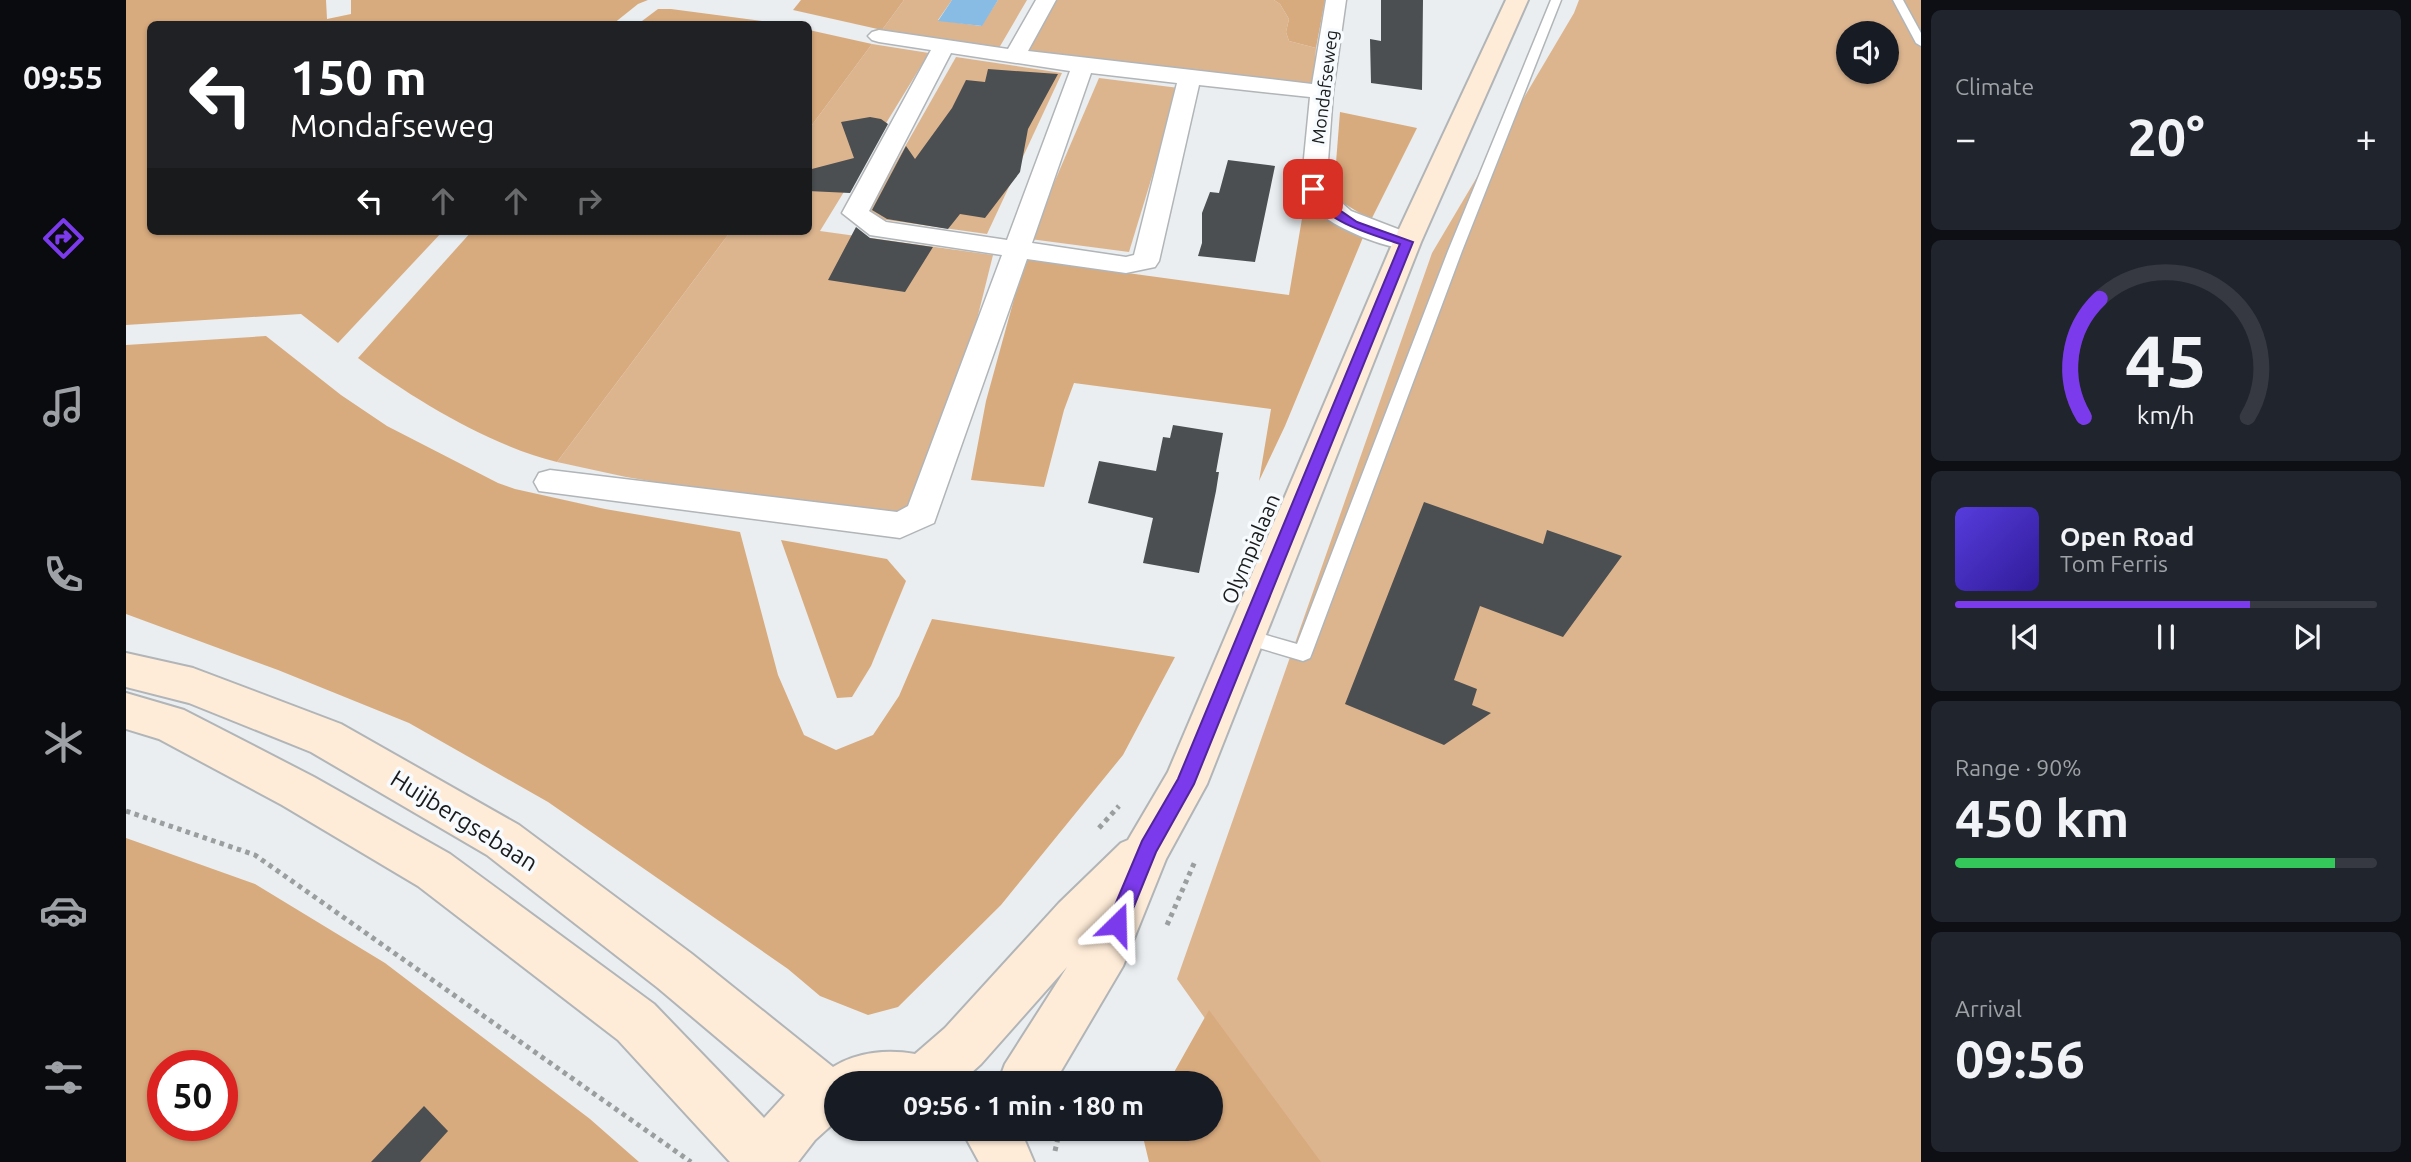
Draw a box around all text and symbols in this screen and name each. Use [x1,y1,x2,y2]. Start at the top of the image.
map controls [1836,21,1899,84]
button: sound [1836,21,1899,84]
street label: Mondafseweg [1307,29,1341,145]
icon: left [175,49,266,140]
text: 150 m [290,49,427,104]
text: 09:55 [23,59,103,95]
text: Climate [1955,74,2034,99]
text: Mondafseweg [290,107,495,143]
text: 20° [2127,108,2205,166]
text: − [1955,117,1976,159]
text: + [2356,117,2377,159]
pin [1283,159,1343,219]
icon: arrive [1294,170,1332,208]
icon: left [351,182,389,220]
icon: ahead [424,182,462,220]
icon: ahead [497,182,535,220]
icon: right [570,182,608,220]
icon: directions [39,214,88,263]
text: 45 [2125,319,2207,401]
icon: music [39,382,88,431]
text: km/h [2137,400,2195,428]
street label: Olympialaan [1216,490,1284,607]
text: Open Road [2060,522,2194,551]
icon: phone [39,550,88,599]
text: Tom Ferris [2060,551,2168,576]
icon: previous [2006,618,2044,656]
icon: pause [2147,618,2185,656]
icon: next [2288,618,2326,656]
icon: climate [39,718,88,767]
text: Range · 90% [1955,755,2082,780]
street label: Huijbergsebaan [386,765,543,877]
text: 450 km [1955,789,2129,847]
icon: car [39,886,88,935]
position arrow [1080,887,1154,961]
text: Arrival [1955,996,2022,1021]
text: 09:56 [1955,1030,2085,1088]
speed limit sign: 50 [147,1050,238,1141]
icon: filters [39,1053,88,1102]
text: 09:56 · 1 min · 180 m [903,1091,1144,1120]

